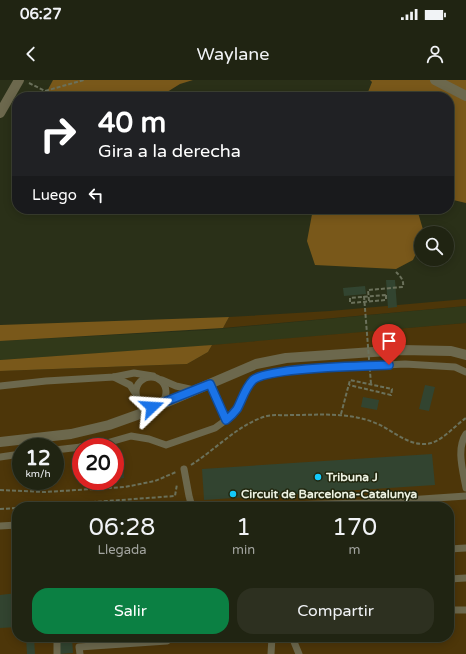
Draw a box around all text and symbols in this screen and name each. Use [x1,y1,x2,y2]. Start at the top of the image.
text: 06:27 [20,5,62,23]
icon: back [20,43,42,65]
text: Waylane [197,43,269,65]
icon: person [424,43,446,65]
text: 40 m [98,106,166,140]
icon: right [32,108,84,160]
text: Gira a la derecha [98,140,241,162]
icon: left [85,184,107,206]
text: Luego [32,186,77,204]
map controls [414,226,454,266]
button: search [414,226,454,266]
pin [372,324,406,365]
icon: arrive [378,330,400,352]
position arrow [131,386,173,428]
speed limit sign: 20 [72,438,124,490]
text: 12 [25,447,51,471]
text: km/h [25,468,51,480]
place label: Tribuna J [325,470,378,484]
marker: Tribuna J [313,472,323,482]
place label: Circuit de Barcelona-Catalunya [241,487,418,502]
marker: Circuit de Barcelona-Catalunya [228,489,238,499]
text: 06:28 [89,513,155,542]
text: 1 [236,513,251,542]
text: 170 [332,513,377,542]
text: Llegada [97,542,147,558]
text: min [232,542,255,558]
text: m [349,542,361,558]
button: Salir [32,588,229,634]
button: Compartir [237,588,434,634]

